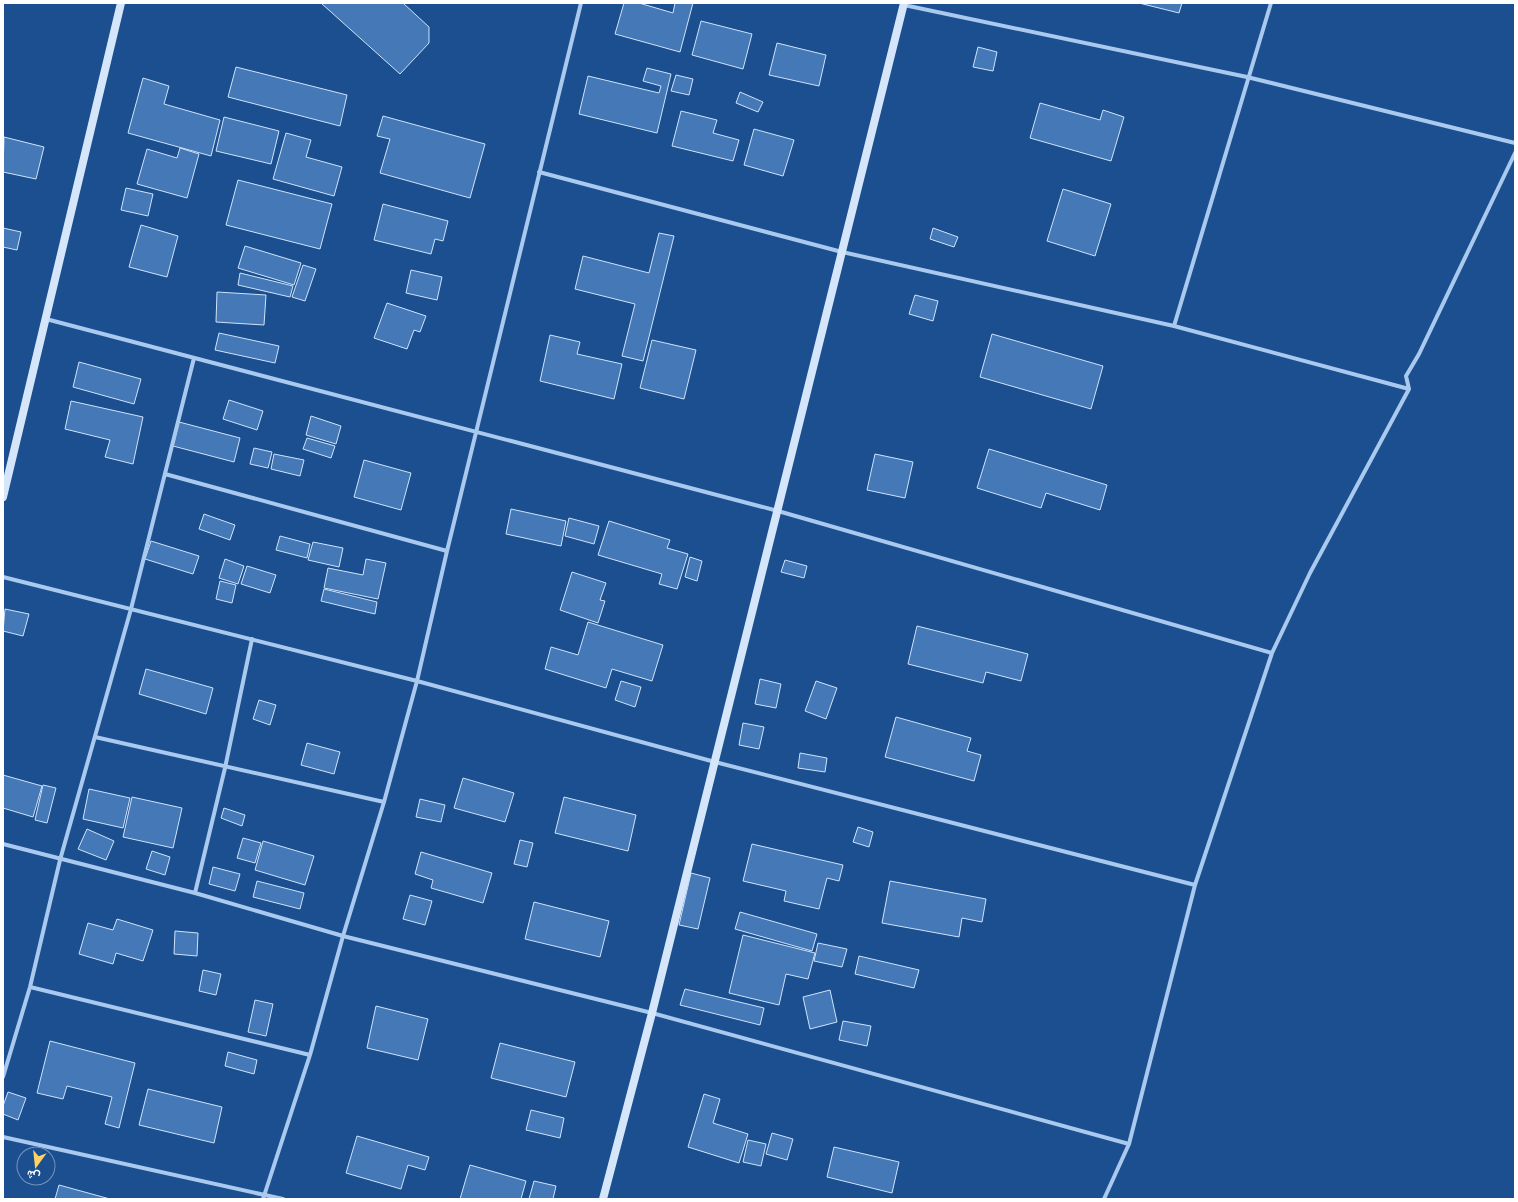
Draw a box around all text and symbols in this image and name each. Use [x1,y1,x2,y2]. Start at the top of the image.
north arrow [16,1146,56,1186]
text: ش [25,1167,42,1183]

